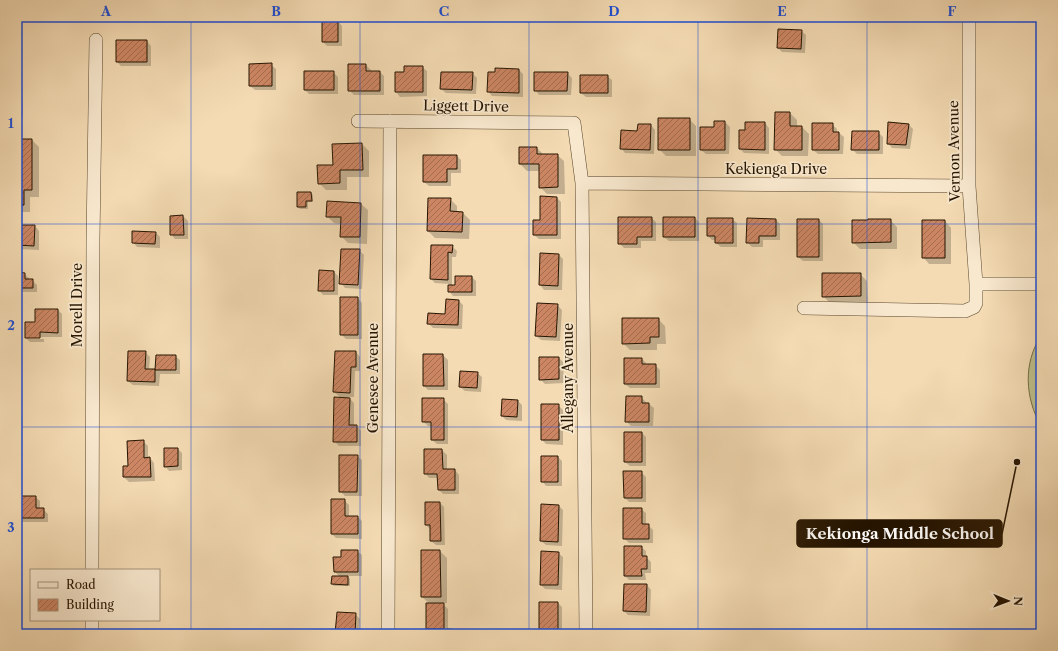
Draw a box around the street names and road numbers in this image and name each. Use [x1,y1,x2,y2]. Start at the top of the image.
street label: Liggett Drive [423,96,509,116]
street label: Vernon Avenue [944,100,964,203]
street label: Kekienga Drive [725,160,827,178]
street label: Morell Drive [68,263,86,347]
street label: Genesee Avenue [364,323,382,433]
street label: Allegany Avenue [559,323,577,434]

